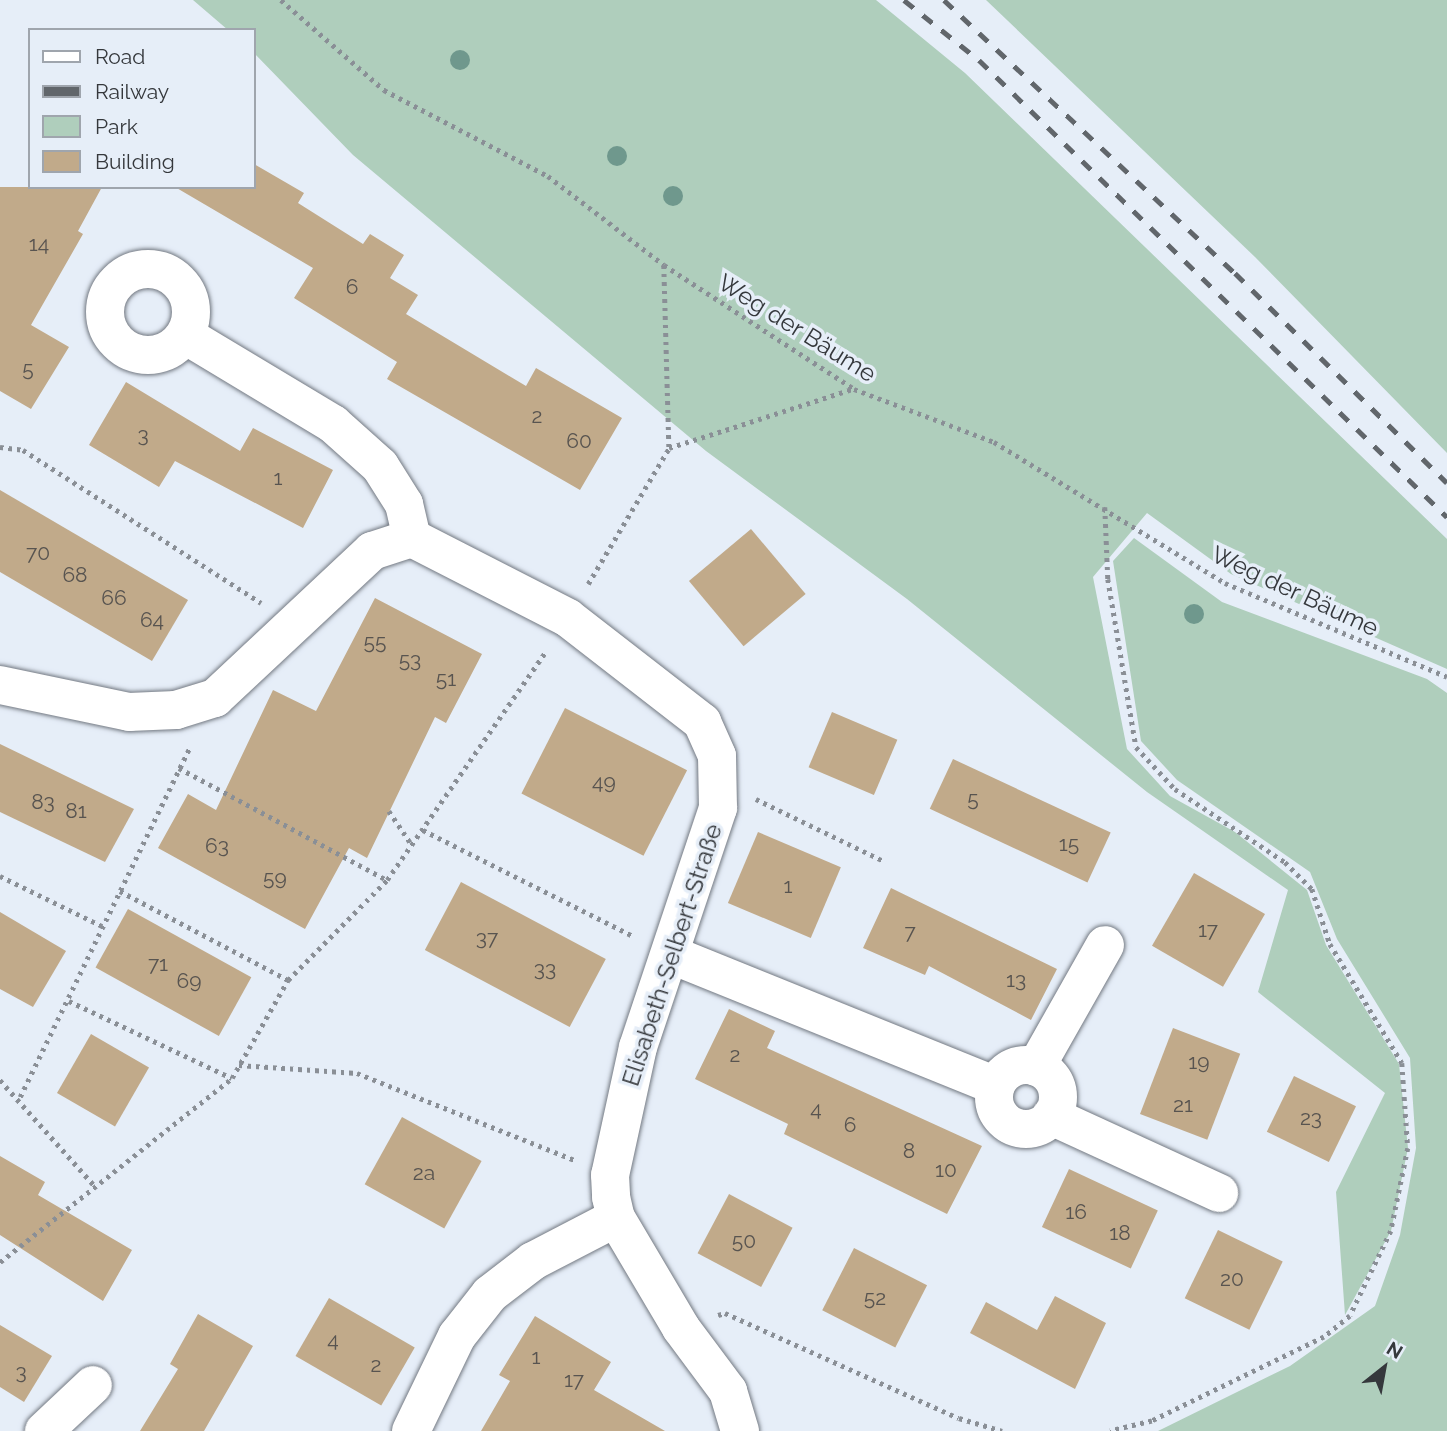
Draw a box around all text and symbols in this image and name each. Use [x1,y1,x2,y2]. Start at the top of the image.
legend [28,28,256,189]
text: Road [95,44,145,69]
text: Railway [95,79,169,104]
text: Park [95,114,138,139]
text: Building [95,149,175,174]
house number: 14 [29,231,49,257]
street label: Weg der Bäume [712,268,882,388]
house number: 6 [346,274,358,300]
house number: 5 [22,356,34,382]
house number: 2 [532,403,542,429]
house number: 3 [137,422,149,448]
house number: 60 [566,428,592,454]
house number: 1 [274,465,282,491]
house number: 70 [26,540,50,566]
street label: Weg der Bäume [1207,540,1383,642]
house number: 68 [62,562,88,588]
house number: 66 [101,585,127,611]
house number: 64 [140,607,164,633]
house number: 55 [364,629,386,655]
house number: 53 [399,647,421,673]
house number: 51 [436,666,456,692]
house number: 49 [592,769,616,795]
house number: 5 [967,786,979,812]
house number: 83 [31,789,55,815]
house number: 81 [65,798,87,824]
street label: Elisabeth-Selbert-Straße [616,820,728,1090]
house number: 15 [1059,831,1079,857]
house number: 63 [205,833,229,859]
house number: 59 [263,865,287,891]
house number: 1 [784,873,792,899]
house number: 17 [1198,917,1218,943]
house number: 7 [904,919,916,945]
house number: 37 [476,925,498,951]
house number: 71 [148,951,168,977]
house number: 33 [534,956,556,982]
house number: 13 [1006,967,1026,993]
house number: 69 [177,968,201,994]
house number: 2 [730,1042,740,1068]
house number: 19 [1188,1049,1210,1075]
house number: 21 [1173,1092,1193,1118]
house number: 4 [810,1096,822,1122]
house number: 23 [1300,1105,1322,1131]
house number: 6 [844,1112,856,1138]
house number: 8 [903,1138,915,1164]
house number: 10 [935,1157,957,1183]
house number: 2a [413,1160,435,1186]
house number: 16 [1065,1199,1087,1225]
house number: 18 [1109,1220,1131,1246]
house number: 50 [732,1228,756,1254]
house number: 20 [1220,1266,1244,1292]
house number: 52 [864,1285,886,1311]
house number: 4 [327,1327,339,1353]
north arrow [1349,1333,1419,1403]
text: N [1383,1337,1407,1363]
house number: 1 [532,1344,540,1370]
house number: 2 [371,1352,381,1378]
house number: 3 [15,1359,27,1385]
house number: 17 [564,1367,584,1393]

